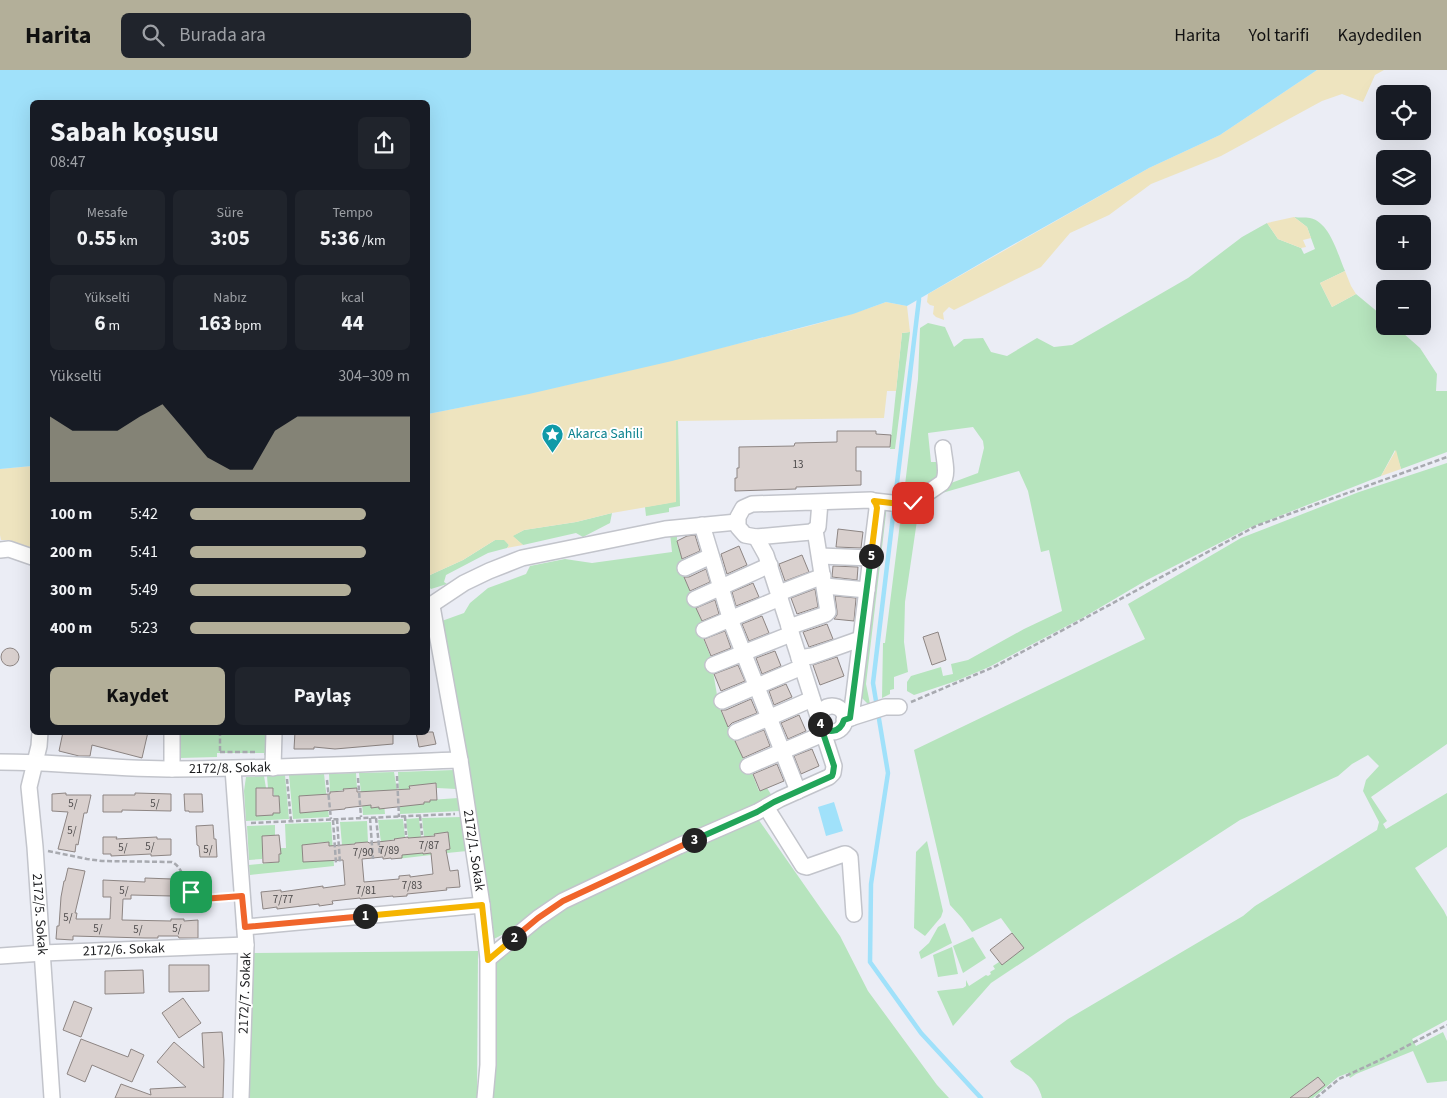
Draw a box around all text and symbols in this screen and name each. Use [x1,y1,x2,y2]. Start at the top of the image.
search box [121,13,471,58]
text: Harita [25,18,91,53]
icon: search [139,21,167,49]
text: Burada ara [179,22,266,49]
text: Harita [1174,23,1221,48]
text: Yol tarifi [1249,23,1309,48]
text: Kaydedilen [1337,23,1422,48]
map controls [1376,85,1431,335]
button: locate [1376,85,1431,140]
text: Sabah koşusu [50,112,219,152]
button: share [358,117,410,169]
button: layers [1376,150,1431,205]
text: 08:47 [50,151,86,173]
text: Mesafe [87,203,128,223]
text: Süre [217,203,243,223]
text: Tempo [332,203,373,223]
button: + [1376,215,1431,270]
text: 0.55 [77,223,116,253]
text: 3:05 [210,223,250,253]
text: 5:36 [320,223,359,253]
text: km [116,231,138,251]
text: /km [359,231,386,251]
button: − [1376,280,1431,335]
text: Yükselti [85,288,130,308]
text: Nabız [213,288,247,308]
text: kcal [341,288,364,308]
text: 6 [95,308,106,338]
text: 163 [198,308,232,338]
text: 44 [342,308,364,338]
text: m [106,316,120,336]
text: bpm [232,316,262,336]
text: Yükselti [50,365,102,387]
text: 304–309 m [338,365,410,387]
place icon: Akarca Sahili [540,422,564,453]
place label: Akarca Sahili [568,424,643,444]
house number: 13 [793,457,803,472]
pin [892,482,934,524]
icon: check [899,489,927,517]
text: 100 m [50,503,92,525]
text: 5:42 [130,503,158,525]
text: 200 m [50,541,92,563]
text: 5:41 [130,541,158,563]
pin: 5 [858,544,884,568]
text: 5 [868,546,875,566]
text: 300 m [50,579,92,601]
text: 5:49 [130,579,158,601]
text: 400 m [50,617,92,639]
text: 5:23 [130,617,158,639]
button: Kaydet [50,667,225,725]
button: Paylaş [235,667,410,725]
pin: 4 [808,712,832,736]
text: 4 [817,714,824,734]
street label: 2172/8. Sokak [189,757,271,779]
house number: 5/ [68,796,78,811]
house number: 5/ [150,796,160,811]
street label: 2172/1. Sokak [458,808,490,893]
house number: 5/ [67,823,77,838]
pin: 3 [682,828,706,852]
text: 3 [691,830,698,850]
house number: 7/87 [419,838,439,853]
house number: 5/ [145,839,155,854]
house number: 5/ [118,840,128,855]
house number: 5/ [203,842,213,857]
house number: 7/89 [379,843,399,858]
house number: 7/90 [353,845,373,860]
pin [170,871,212,913]
street label: 2172/5. Sokak [27,873,52,956]
icon: arrive [177,878,205,906]
house number: 7/83 [402,878,422,893]
house number: 5/ [119,883,129,898]
house number: 7/81 [356,883,376,898]
house number: 7/77 [273,892,293,907]
pin: 1 [352,904,378,928]
text: 1 [362,906,369,926]
house number: 5/ [63,910,73,925]
house number: 5/ [93,921,103,936]
house number: 5/ [172,921,182,936]
house number: 5/ [133,922,143,937]
pin: 2 [502,926,526,950]
text: 2 [511,928,518,948]
street label: 2172/6. Sokak [83,938,165,961]
street label: 2172/7. Sokak [234,952,256,1034]

